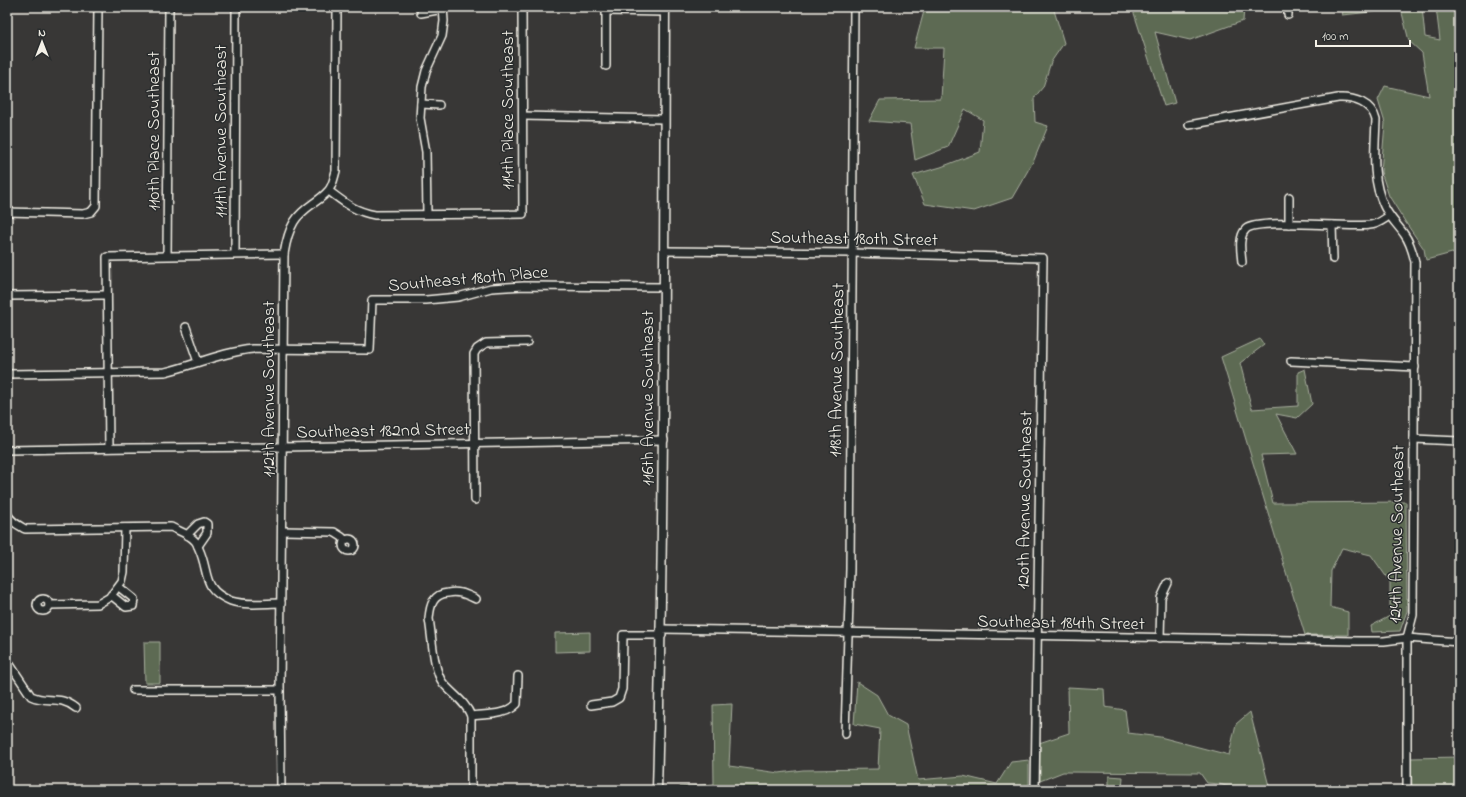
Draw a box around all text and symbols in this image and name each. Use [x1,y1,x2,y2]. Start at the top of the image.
north arrow [22,22,62,62]
scale bar [1316,22,1410,48]
text: N [38,25,46,41]
text: 100 m [1322,28,1349,46]
street label: 114th Place Southeast [496,30,522,190]
street label: 111th Avenue Southeast [209,44,235,218]
street label: 110th Place Southeast [142,51,168,211]
street label: Southeast 180th Street [770,226,938,254]
street label: Southeast 180th Place [387,260,550,300]
street label: 118th Avenue Southeast [823,283,853,457]
street label: 112th Avenue Southeast [257,301,283,477]
street label: 116th Avenue Southeast [636,310,662,486]
street label: 120th Avenue Southeast [1011,411,1041,590]
street label: Southeast 182nd Street [296,417,470,447]
street label: 124th Avenue Southeast [1383,445,1413,623]
street label: Southeast 184th Street [977,610,1145,638]

